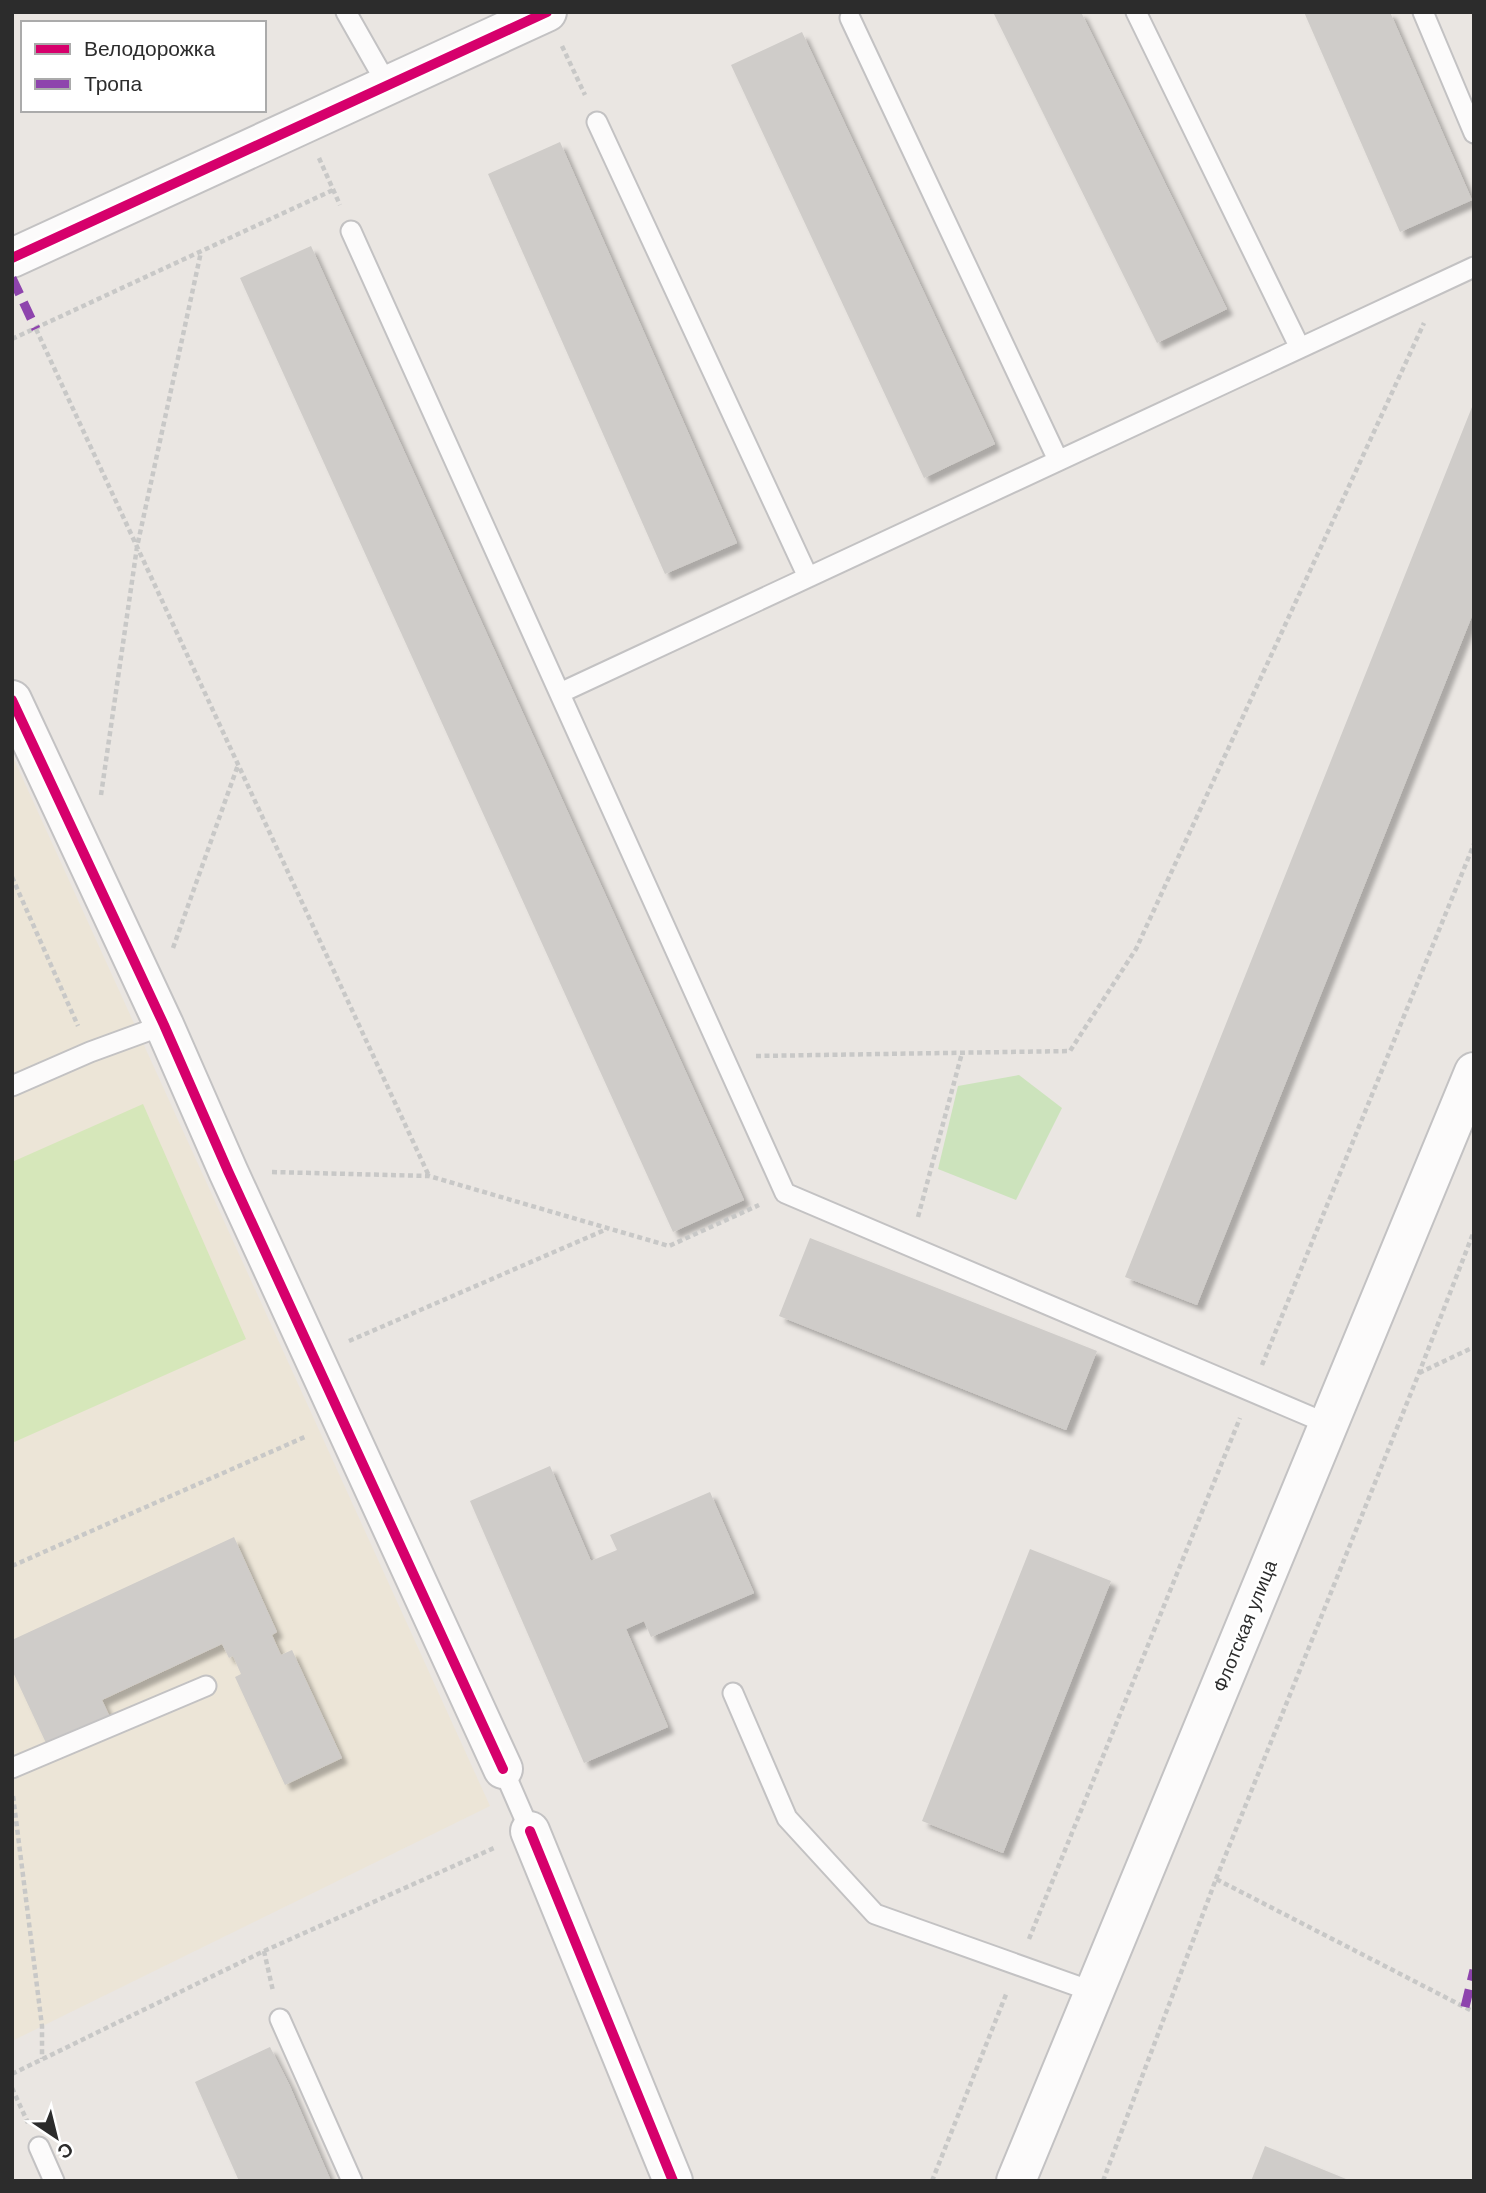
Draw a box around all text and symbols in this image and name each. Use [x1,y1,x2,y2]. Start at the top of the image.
legend [21,21,266,112]
text: Велодорожка [84,37,215,60]
text: Тропа [84,72,142,95]
street label: Флотская улица [1209,1557,1281,1695]
north arrow [21,2102,91,2172]
text: С [54,2138,77,2163]

